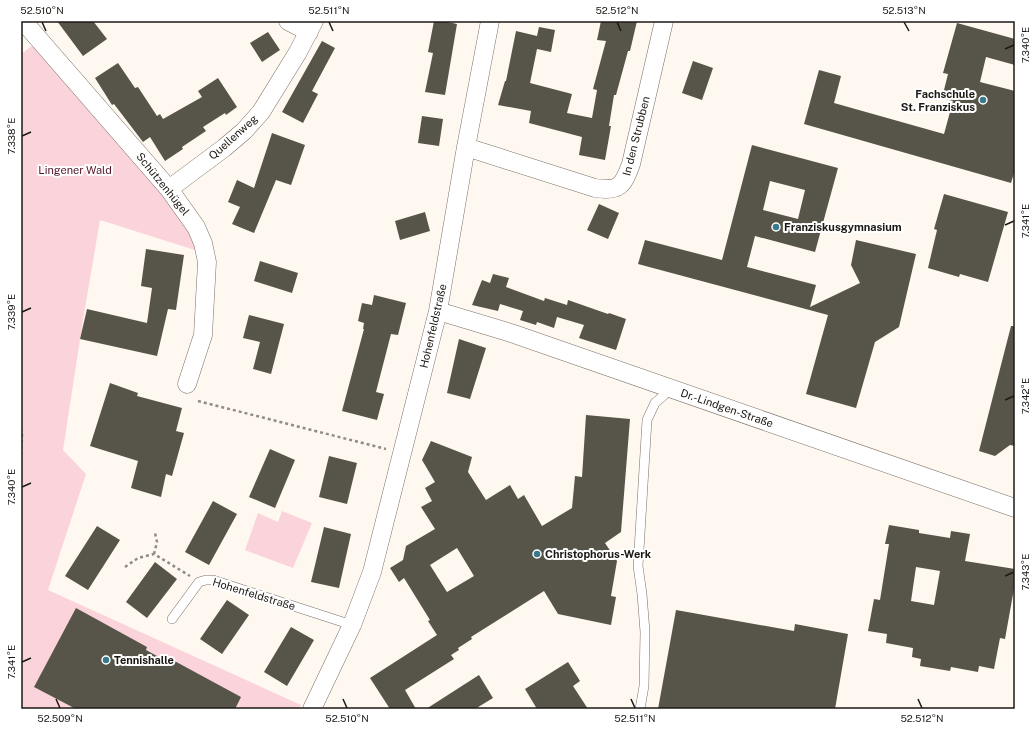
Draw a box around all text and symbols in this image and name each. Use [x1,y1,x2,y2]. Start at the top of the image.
text: 52.510°N [20,4,64,16]
text: 52.511°N [308,4,350,16]
text: 52.512°N [595,4,639,16]
text: 52.513°N [882,4,926,16]
text: 7.340°E [1019,27,1031,63]
place label: Fachschule St. Franziskus [901,88,975,113]
street label: In den Strubben [620,95,652,177]
marker: Fachschule St. Franziskus [978,95,988,105]
street label: Quellenweg [206,112,260,162]
text: 7.338°E [5,118,17,154]
street label: Schützenhügel [134,150,192,218]
park label: Lingener Wald [38,164,112,176]
text: 7.341°E [1019,204,1031,238]
place label: Franziskusgymnasium [784,221,902,233]
marker: Franziskusgymnasium [771,222,781,232]
street label: Hohenfeldstraße [417,283,449,369]
text: 7.339°E [5,294,17,330]
text: 7.342°E [1019,378,1031,414]
street label: Dr.-Lindgen-Straße [679,386,775,430]
text: 7.340°E [5,469,17,505]
place label: Christophorus-Werk [545,548,652,560]
marker: Christophorus-Werk [532,549,542,559]
text: 7.343°E [1019,554,1031,590]
street label: Hohenfeldstraße [211,576,297,612]
text: 7.341°E [5,645,17,679]
place label: Tennishalle [114,654,174,666]
marker: Tennishalle [101,655,111,665]
text: 52.509°N [37,712,83,724]
text: 52.510°N [325,712,369,724]
text: 52.511°N [614,712,656,724]
text: 52.512°N [900,712,944,724]

